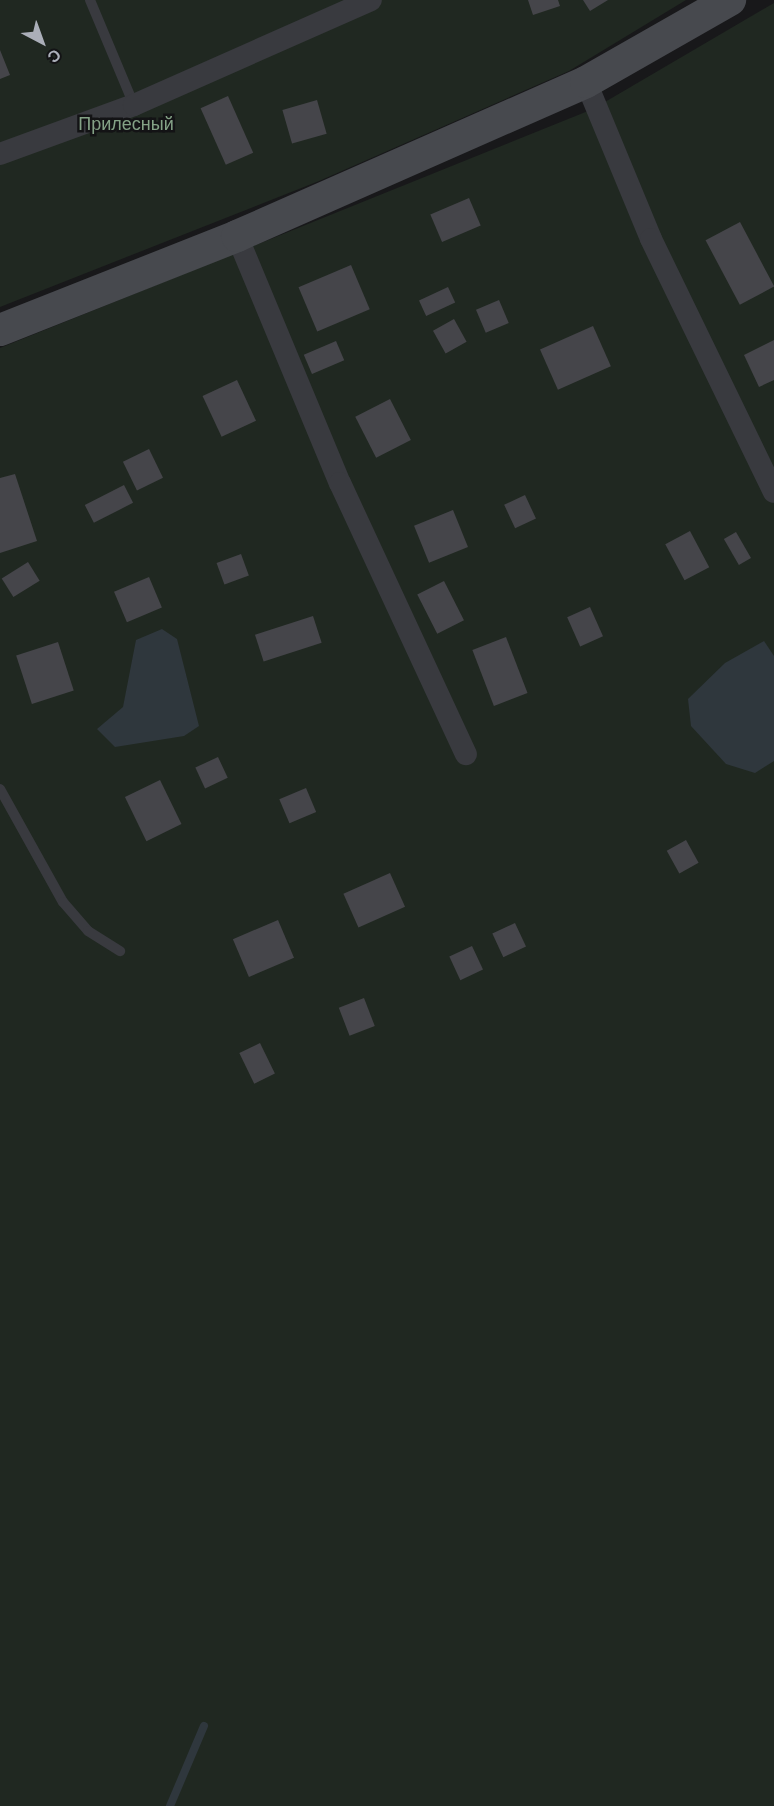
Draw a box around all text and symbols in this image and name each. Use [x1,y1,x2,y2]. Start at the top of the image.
north arrow [12,12,72,72]
text: С [44,45,65,67]
park label: Прилесный [78,113,174,135]

